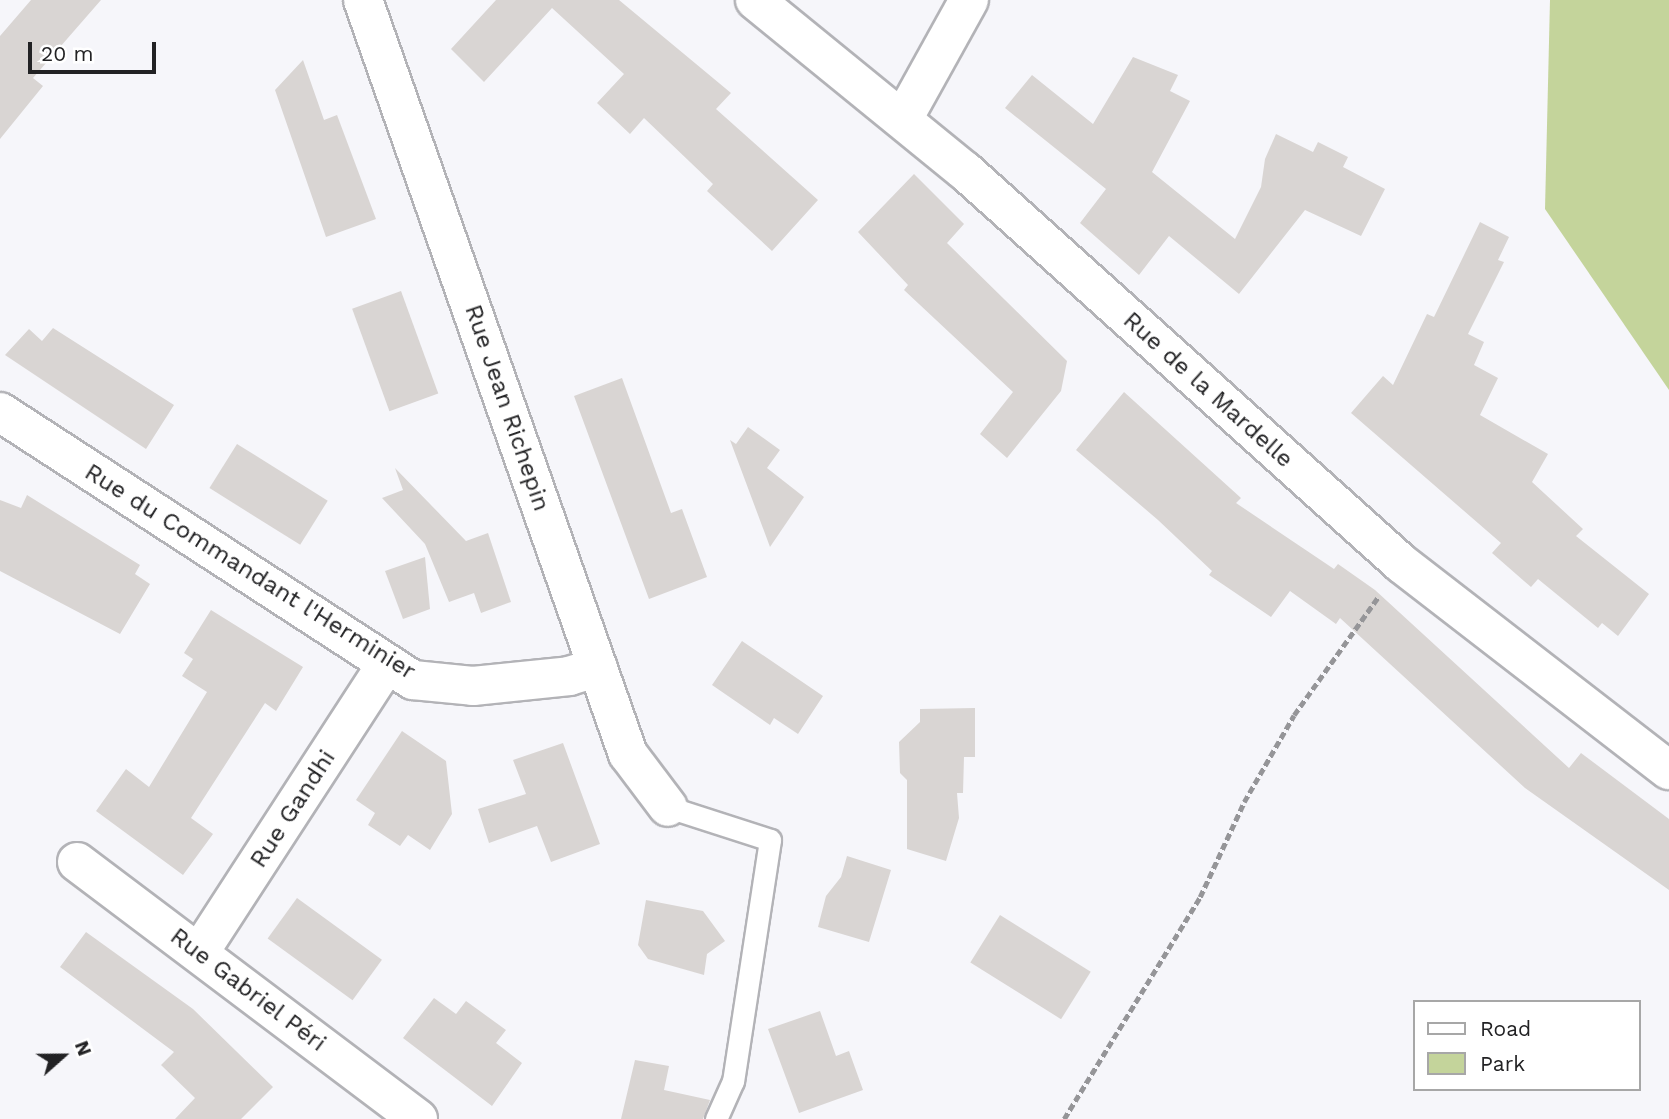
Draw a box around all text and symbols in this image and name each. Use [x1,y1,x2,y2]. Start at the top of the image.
scale bar [32,28,159,72]
text: 20 m [41,41,93,66]
street label: Rue Jean Richepin [458,301,556,515]
street label: Rue de la Mardelle [1117,306,1299,474]
street label: Rue du Commandant l'Herminier [79,458,421,686]
street label: Rue Gandhi [244,745,342,873]
street label: Rue Gabriel Péri [164,922,332,1058]
legend [1414,1000,1641,1091]
text: Road [1480,1016,1531,1041]
north arrow [28,1021,98,1091]
text: N [70,1038,96,1059]
text: Park [1480,1051,1525,1076]

